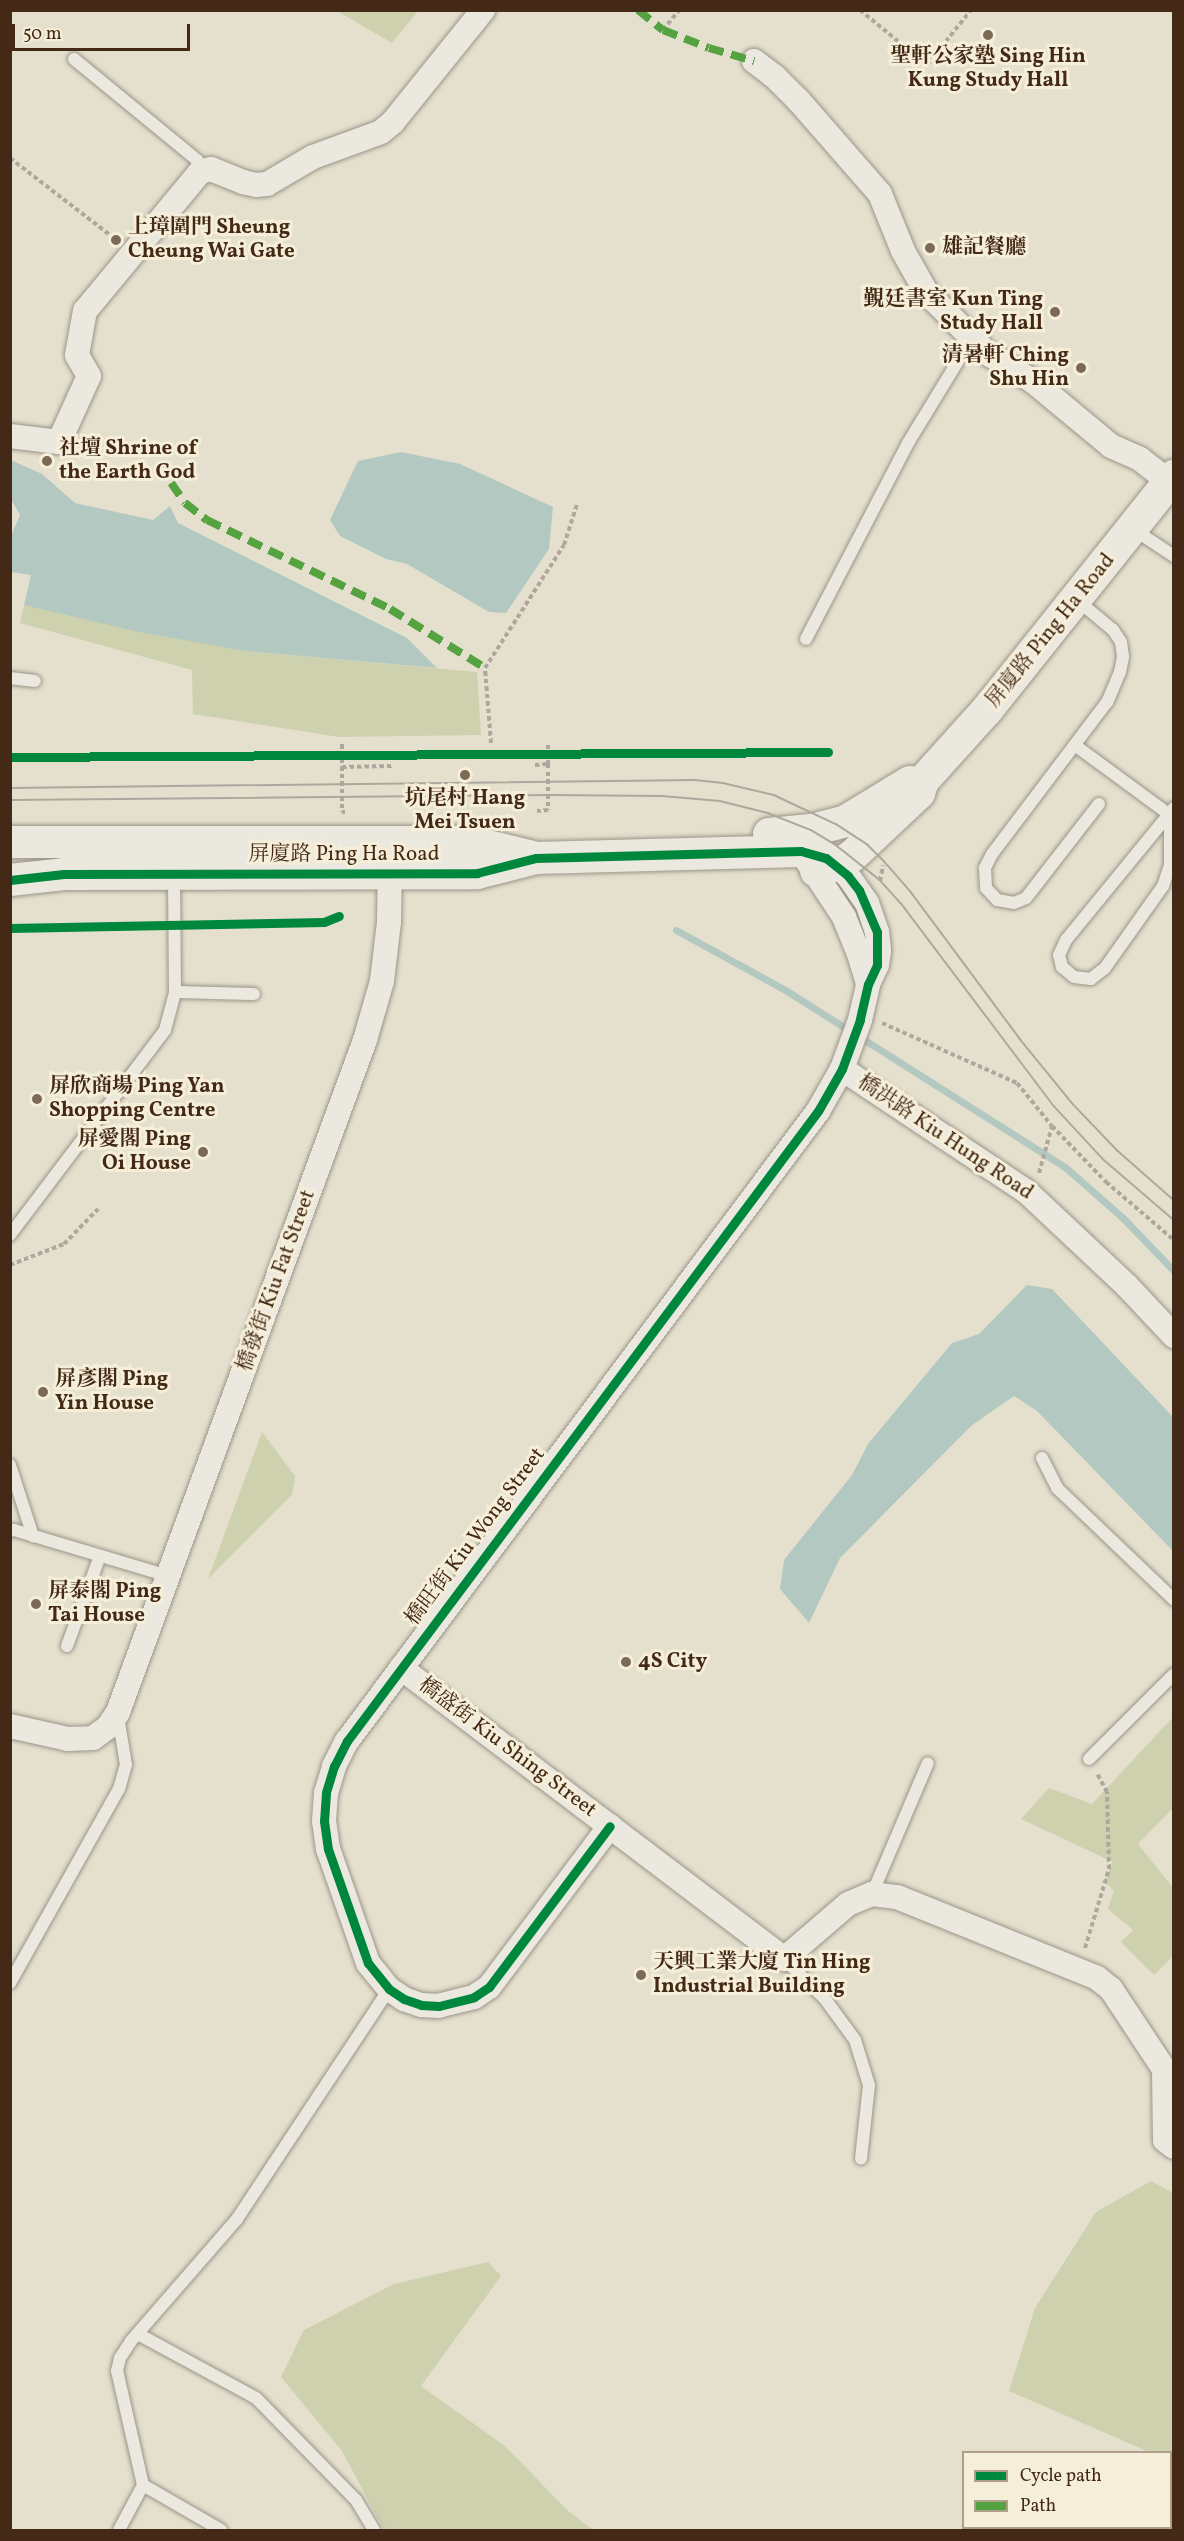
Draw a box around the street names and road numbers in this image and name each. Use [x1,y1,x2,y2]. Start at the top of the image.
street label: 屏廈路 Ping Ha Road [981,549,1121,713]
street label: 屏廈路 Ping Ha Road [248,842,440,868]
street label: 橋洪路 Kiu Hung Road [852,1070,1038,1206]
street label: 橋發街 Kiu Fat Street [232,1187,322,1375]
street label: 橋旺街 Kiu Wong Street [401,1443,551,1631]
street label: 橋盛街 Kiu Shing Street [413,1673,601,1823]

